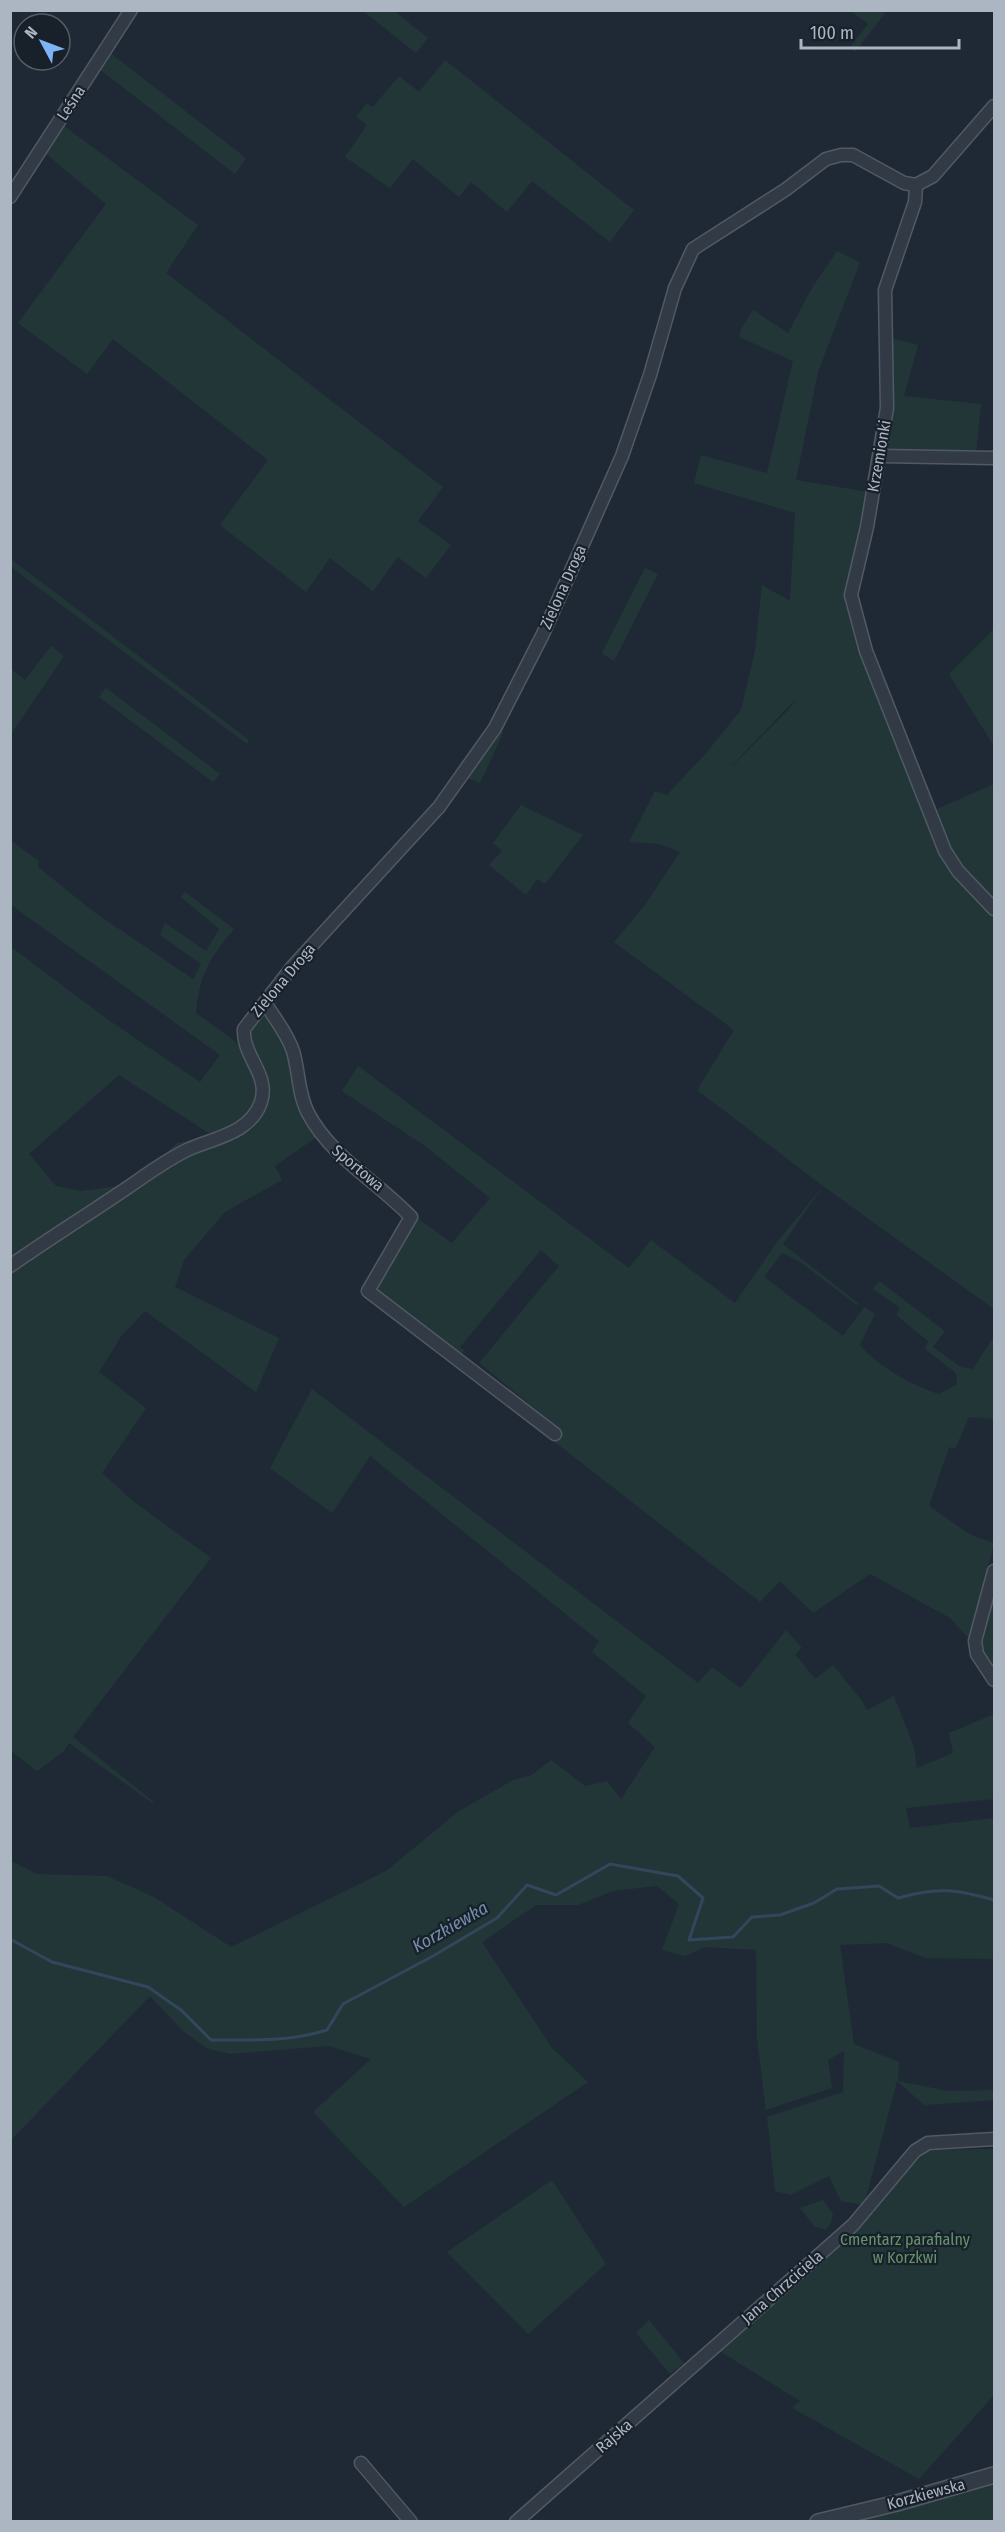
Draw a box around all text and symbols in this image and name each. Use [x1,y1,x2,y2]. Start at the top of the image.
north arrow [12,12,72,72]
scale bar [801,12,958,50]
text: 100 m [810,22,854,44]
text: N [21,23,41,42]
street label: Leśna [53,82,89,124]
street label: Krzemionki [863,419,895,493]
street label: Zielona Droga [536,542,590,632]
street label: Zielona Droga [247,939,319,1021]
street label: Sportowa [328,1141,388,1195]
water label: Korzkiewka [408,1897,492,1957]
park label: Cmentarz parafialny w Korzkwi [840,2230,971,2267]
street label: Jana Chrzciciela [737,2246,827,2328]
street label: Rajska [592,2415,636,2457]
street label: Korzkiewska [885,2474,967,2514]

